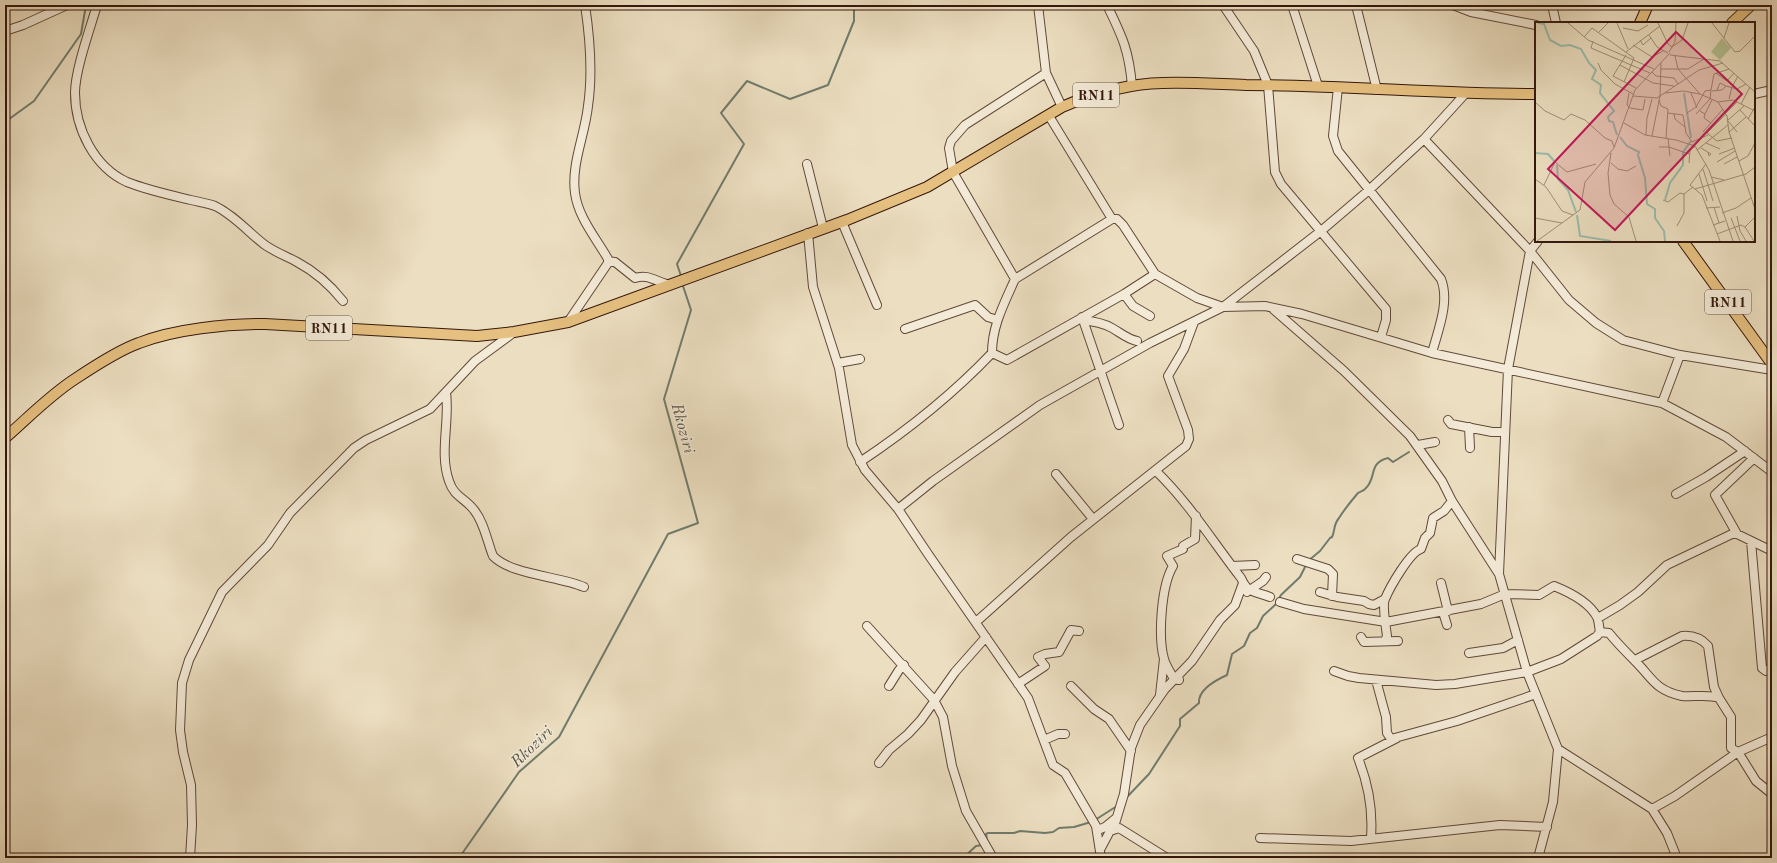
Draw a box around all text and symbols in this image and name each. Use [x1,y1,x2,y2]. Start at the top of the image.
inset map [1535,22,1755,242]
road number: RN11 [1073,83,1119,107]
road number: RN11 [1705,290,1751,314]
road number: RN11 [306,316,352,340]
water label: Rkoziri [667,401,697,456]
water label: Rkoziri [508,723,557,772]

